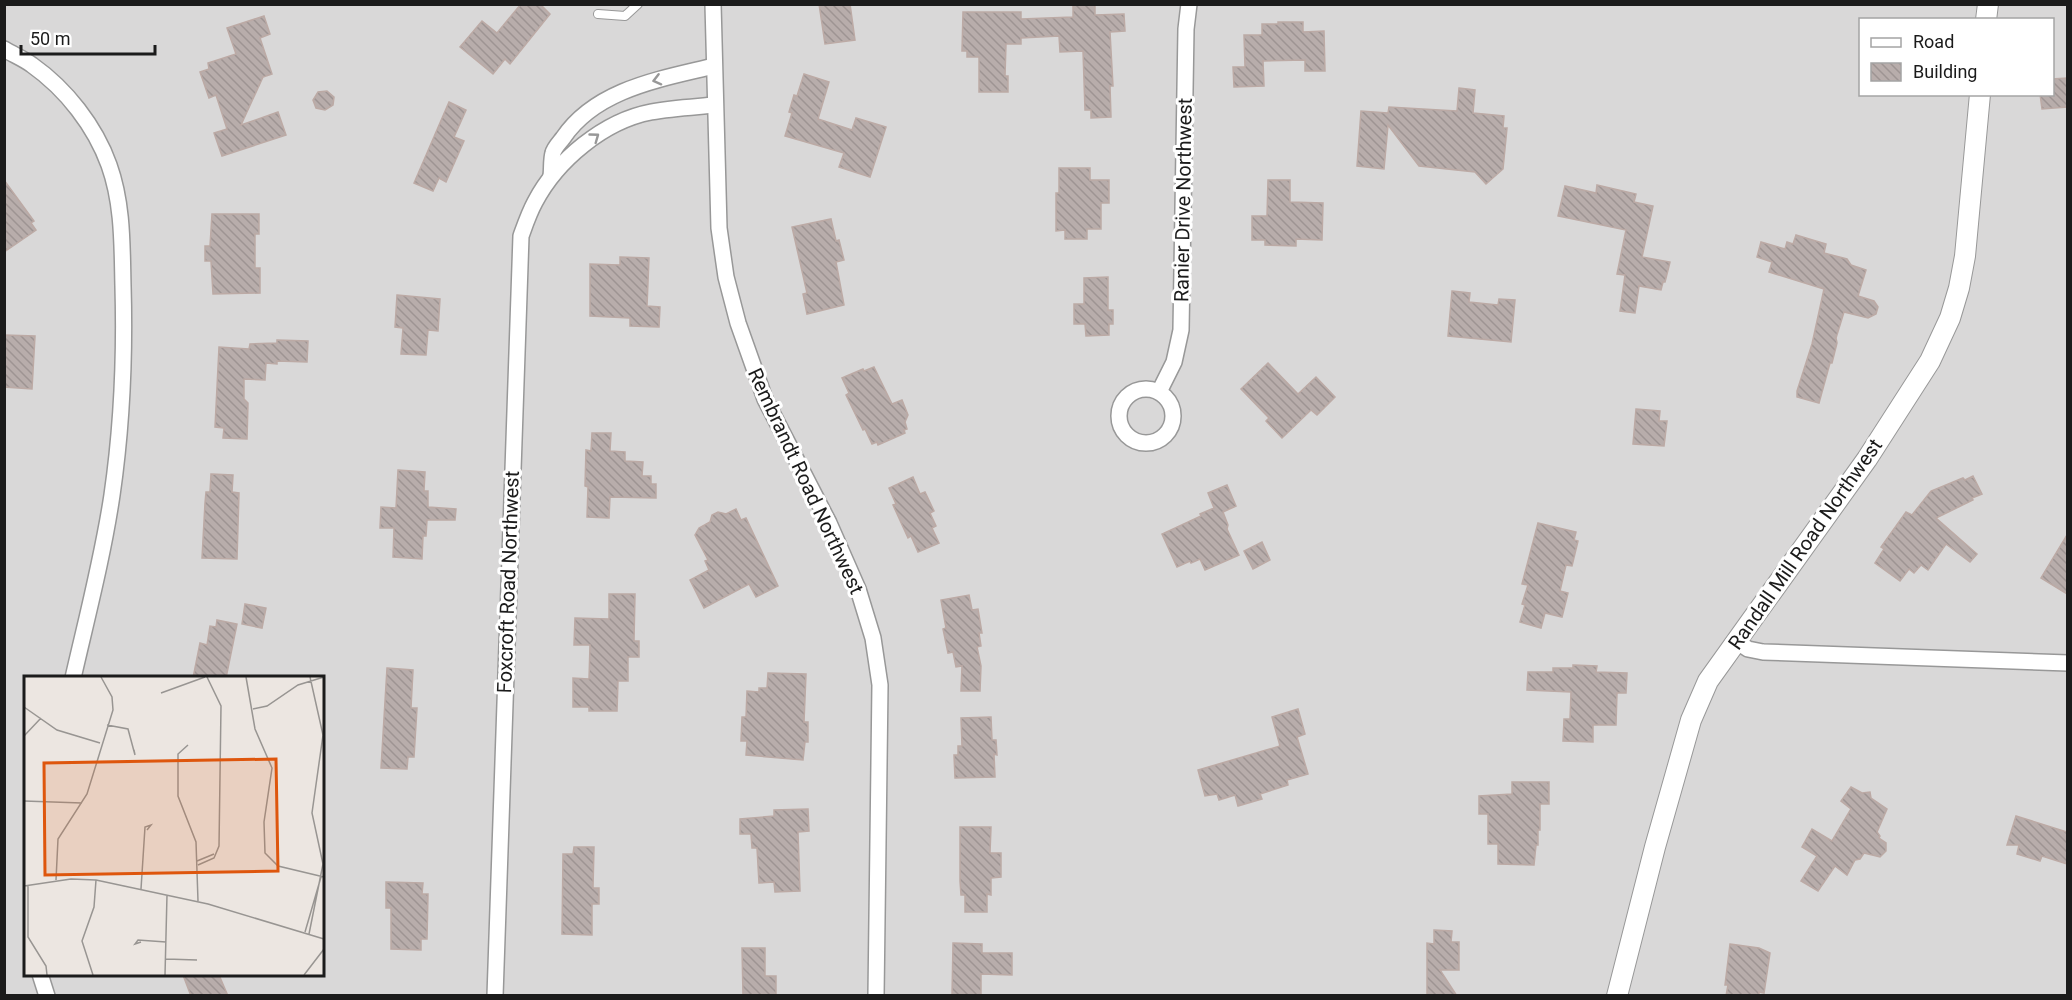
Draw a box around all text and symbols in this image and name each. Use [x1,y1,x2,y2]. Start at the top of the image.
scale bar [21,18,154,56]
legend [1859,18,2054,96]
text: 50 m [30,28,70,49]
text: Road [1913,31,1954,52]
text: Building [1913,61,1977,82]
one-way arrow [652,72,662,85]
street label: Ranier Drive Northwest [1169,98,1197,302]
one-way arrow [588,134,599,145]
street label: Rembrandt Road Northwest [743,364,869,598]
street label: Randall Mill Road Northwest [1723,434,1887,654]
street label: Foxcroft Road Northwest [492,470,524,694]
inset map [24,676,324,976]

